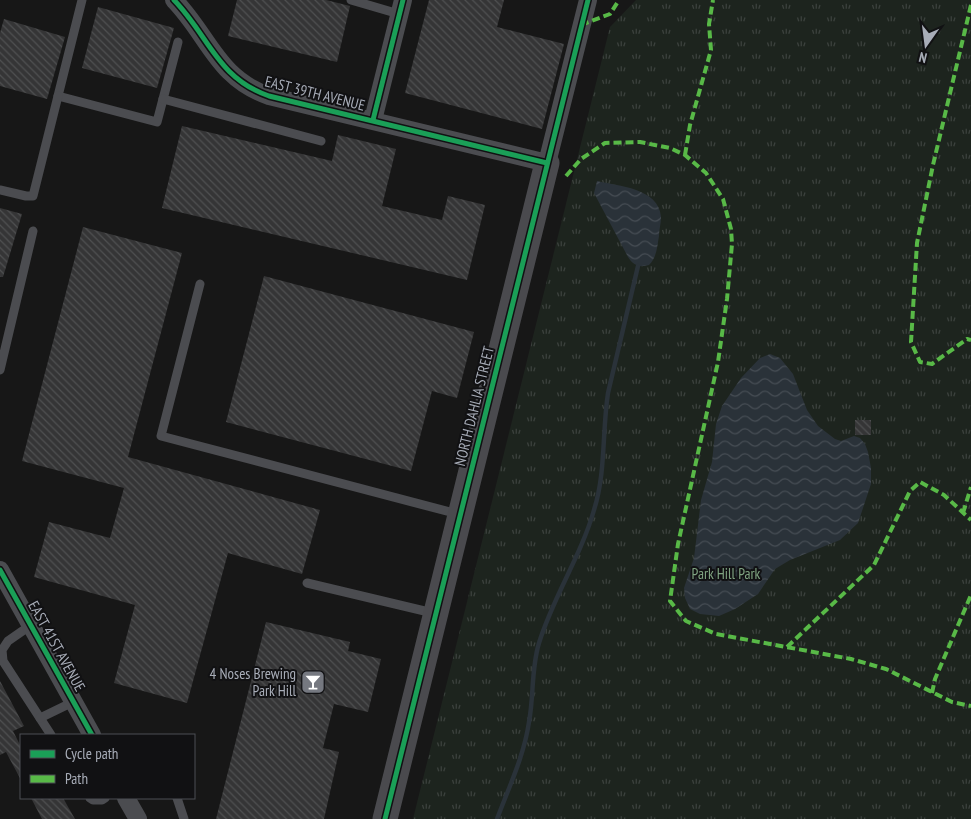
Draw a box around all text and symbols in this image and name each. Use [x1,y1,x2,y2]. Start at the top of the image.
north arrow [901,20,951,70]
text: N [917,48,929,67]
street label: EAST 39TH AVENUE [263,71,367,115]
street label: NORTH DAHLIA STREET [450,344,498,468]
park label: Park Hill Park [692,564,761,583]
street label: EAST 41ST AVENUE [24,597,90,695]
place label: 4 Noses Brewing Park Hill [210,664,296,700]
bar icon: 4 Noses Brewing Park Hill [300,669,326,695]
legend [20,734,195,799]
text: Cycle path [65,744,118,763]
text: Path [65,769,88,788]

